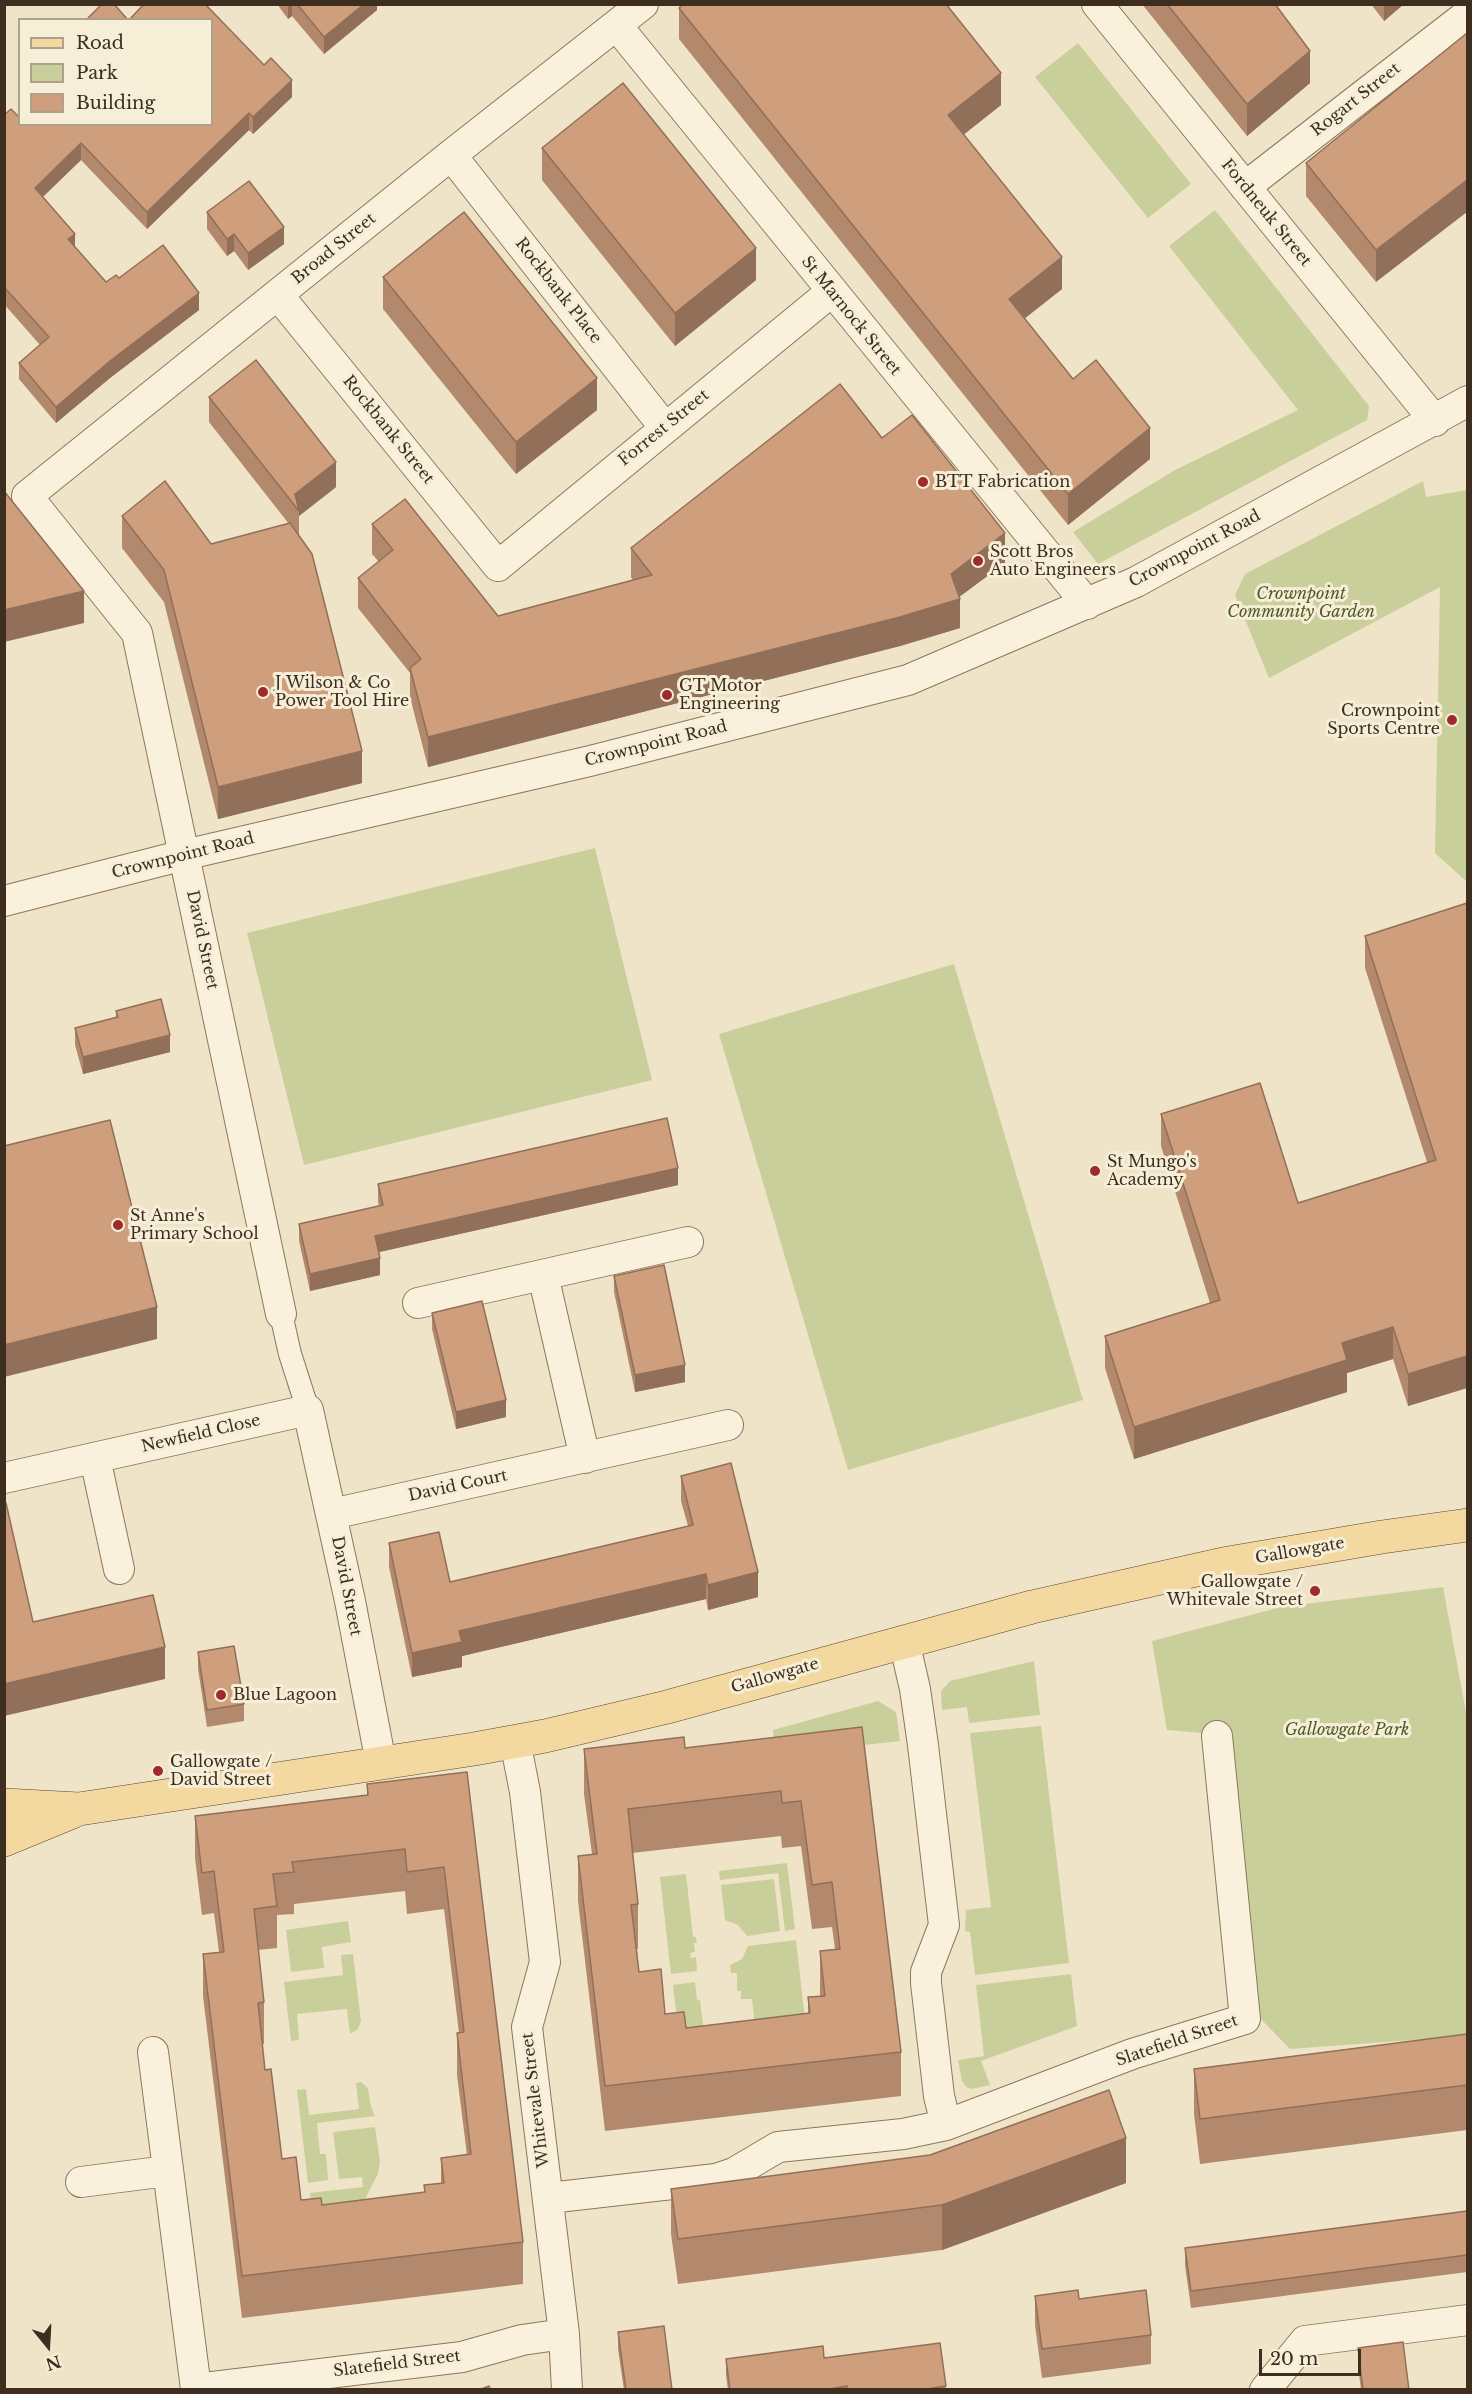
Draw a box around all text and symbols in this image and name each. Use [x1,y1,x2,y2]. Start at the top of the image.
legend [18,18,213,126]
text: Road [76,32,124,54]
street label: Rogart Street [1308,59,1404,141]
text: Park [76,62,118,84]
text: Building [76,92,155,114]
street label: Fordneuk Street [1217,156,1315,270]
street label: Broad Street [288,209,380,289]
street label: Rockbank Place [511,234,605,348]
street label: St Marnock Street [797,253,905,379]
street label: Rockbank Street [338,372,438,488]
street label: Forrest Street [615,386,713,470]
place label: BTT Fabrication [935,472,1070,492]
marker: BTT Fabrication [916,475,930,489]
street label: Crownpoint Road [1126,506,1264,592]
place label: Scott Bros Auto Engineers [990,542,1116,580]
marker: Scott Bros Auto Engineers [971,554,985,568]
park label: Crownpoint Community Garden [1227,584,1375,622]
place label: J Wilson & Co Power Tool Hire [275,673,409,711]
place label: GT Motor Engineering [679,676,780,714]
marker: J Wilson & Co Power Tool Hire [256,685,270,699]
marker: GT Motor Engineering [660,688,674,702]
place label: Crownpoint Sports Centre [1327,701,1440,739]
marker: Crownpoint Sports Centre [1445,713,1459,727]
street label: Crownpoint Road [583,717,729,771]
street label: Crownpoint Road [110,829,256,883]
street label: David Street [182,888,222,992]
place label: St Mungo's Academy [1107,1152,1197,1190]
marker: St Mungo's Academy [1088,1164,1102,1178]
place label: St Anne's Primary School [130,1206,259,1244]
marker: St Anne's Primary School [111,1218,125,1232]
street label: Newfield Close [140,1411,262,1457]
street label: David Court [407,1466,509,1506]
street label: David Street [327,1534,365,1638]
street label: Gallowgate [1254,1534,1346,1568]
place label: Gallowgate / Whitevale Street [1167,1572,1303,1610]
marker: Gallowgate / Whitevale Street [1308,1584,1322,1598]
street label: Gallowgate [729,1654,821,1698]
place label: Blue Lagoon [233,1685,337,1705]
marker: Blue Lagoon [214,1688,228,1702]
park label: Gallowgate Park [1285,1720,1409,1740]
place label: Gallowgate / David Street [170,1752,272,1790]
marker: Gallowgate / David Street [151,1764,165,1778]
street label: Slatefield Street [1113,2011,1241,2071]
street label: Whitevale Street [518,2031,554,2169]
north arrow [18,2316,78,2376]
scale bar [1262,2337,1364,2375]
street label: Slatefield Street [332,2347,462,2381]
text: 20 m [1270,2348,1318,2370]
text: N [43,2351,64,2375]

